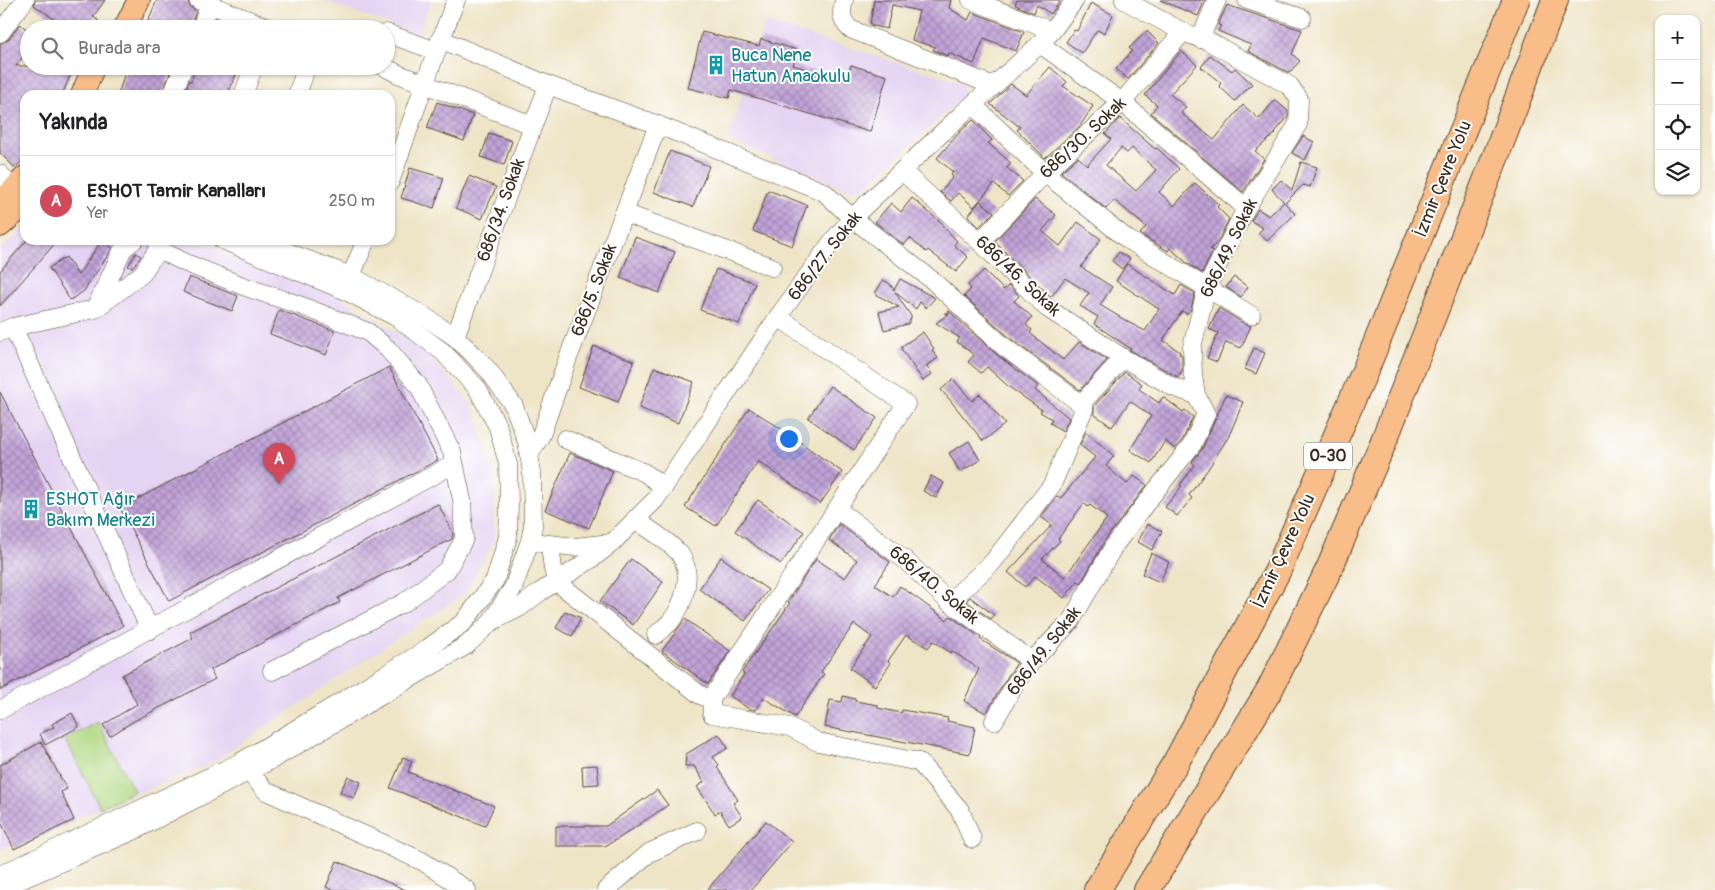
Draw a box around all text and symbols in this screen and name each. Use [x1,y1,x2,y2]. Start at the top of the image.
map controls [1655,15,1700,195]
button: + [1655,15,1700,60]
search box [20,20,395,75]
icon: search [38,34,66,62]
text: Burada ara [78,36,161,60]
place label: Buca Nene Hatun Anaokulu [731,44,850,88]
building icon: Buca Nene Hatun Anaokulu [705,54,727,76]
button: − [1655,60,1700,105]
street label: 686/30. Sokak [1035,92,1132,184]
button: locate [1655,105,1700,150]
text: Yakında [40,109,107,136]
street label: İzmir Çevre Yolu [1409,117,1477,241]
button: layers [1655,150,1700,195]
street label: 686/34. Sokak [472,155,531,265]
text: ESHOT Tamir Kanalları [87,179,266,203]
text: A [51,191,61,211]
text: 250 m [329,191,375,211]
street label: 686/49. Sokak [1195,194,1263,301]
text: Yer [87,203,108,223]
street label: 686/27. Sokak [783,206,867,305]
street label: 686/46. Sokak [970,230,1066,322]
street label: 686/5. Sokak [566,240,622,340]
your location [776,426,802,452]
road number: O-30 [1304,442,1352,470]
pin: A [263,443,295,484]
place label: ESHOT Ağır Bakım Merkezi [46,488,155,532]
street label: İzmir Çevre Yolu [1247,490,1321,612]
building icon: ESHOT Ağır Bakım Merkezi [20,498,42,520]
street label: 686/40. Sokak [884,541,984,630]
street label: 686/49. Sokak [1002,601,1086,700]

